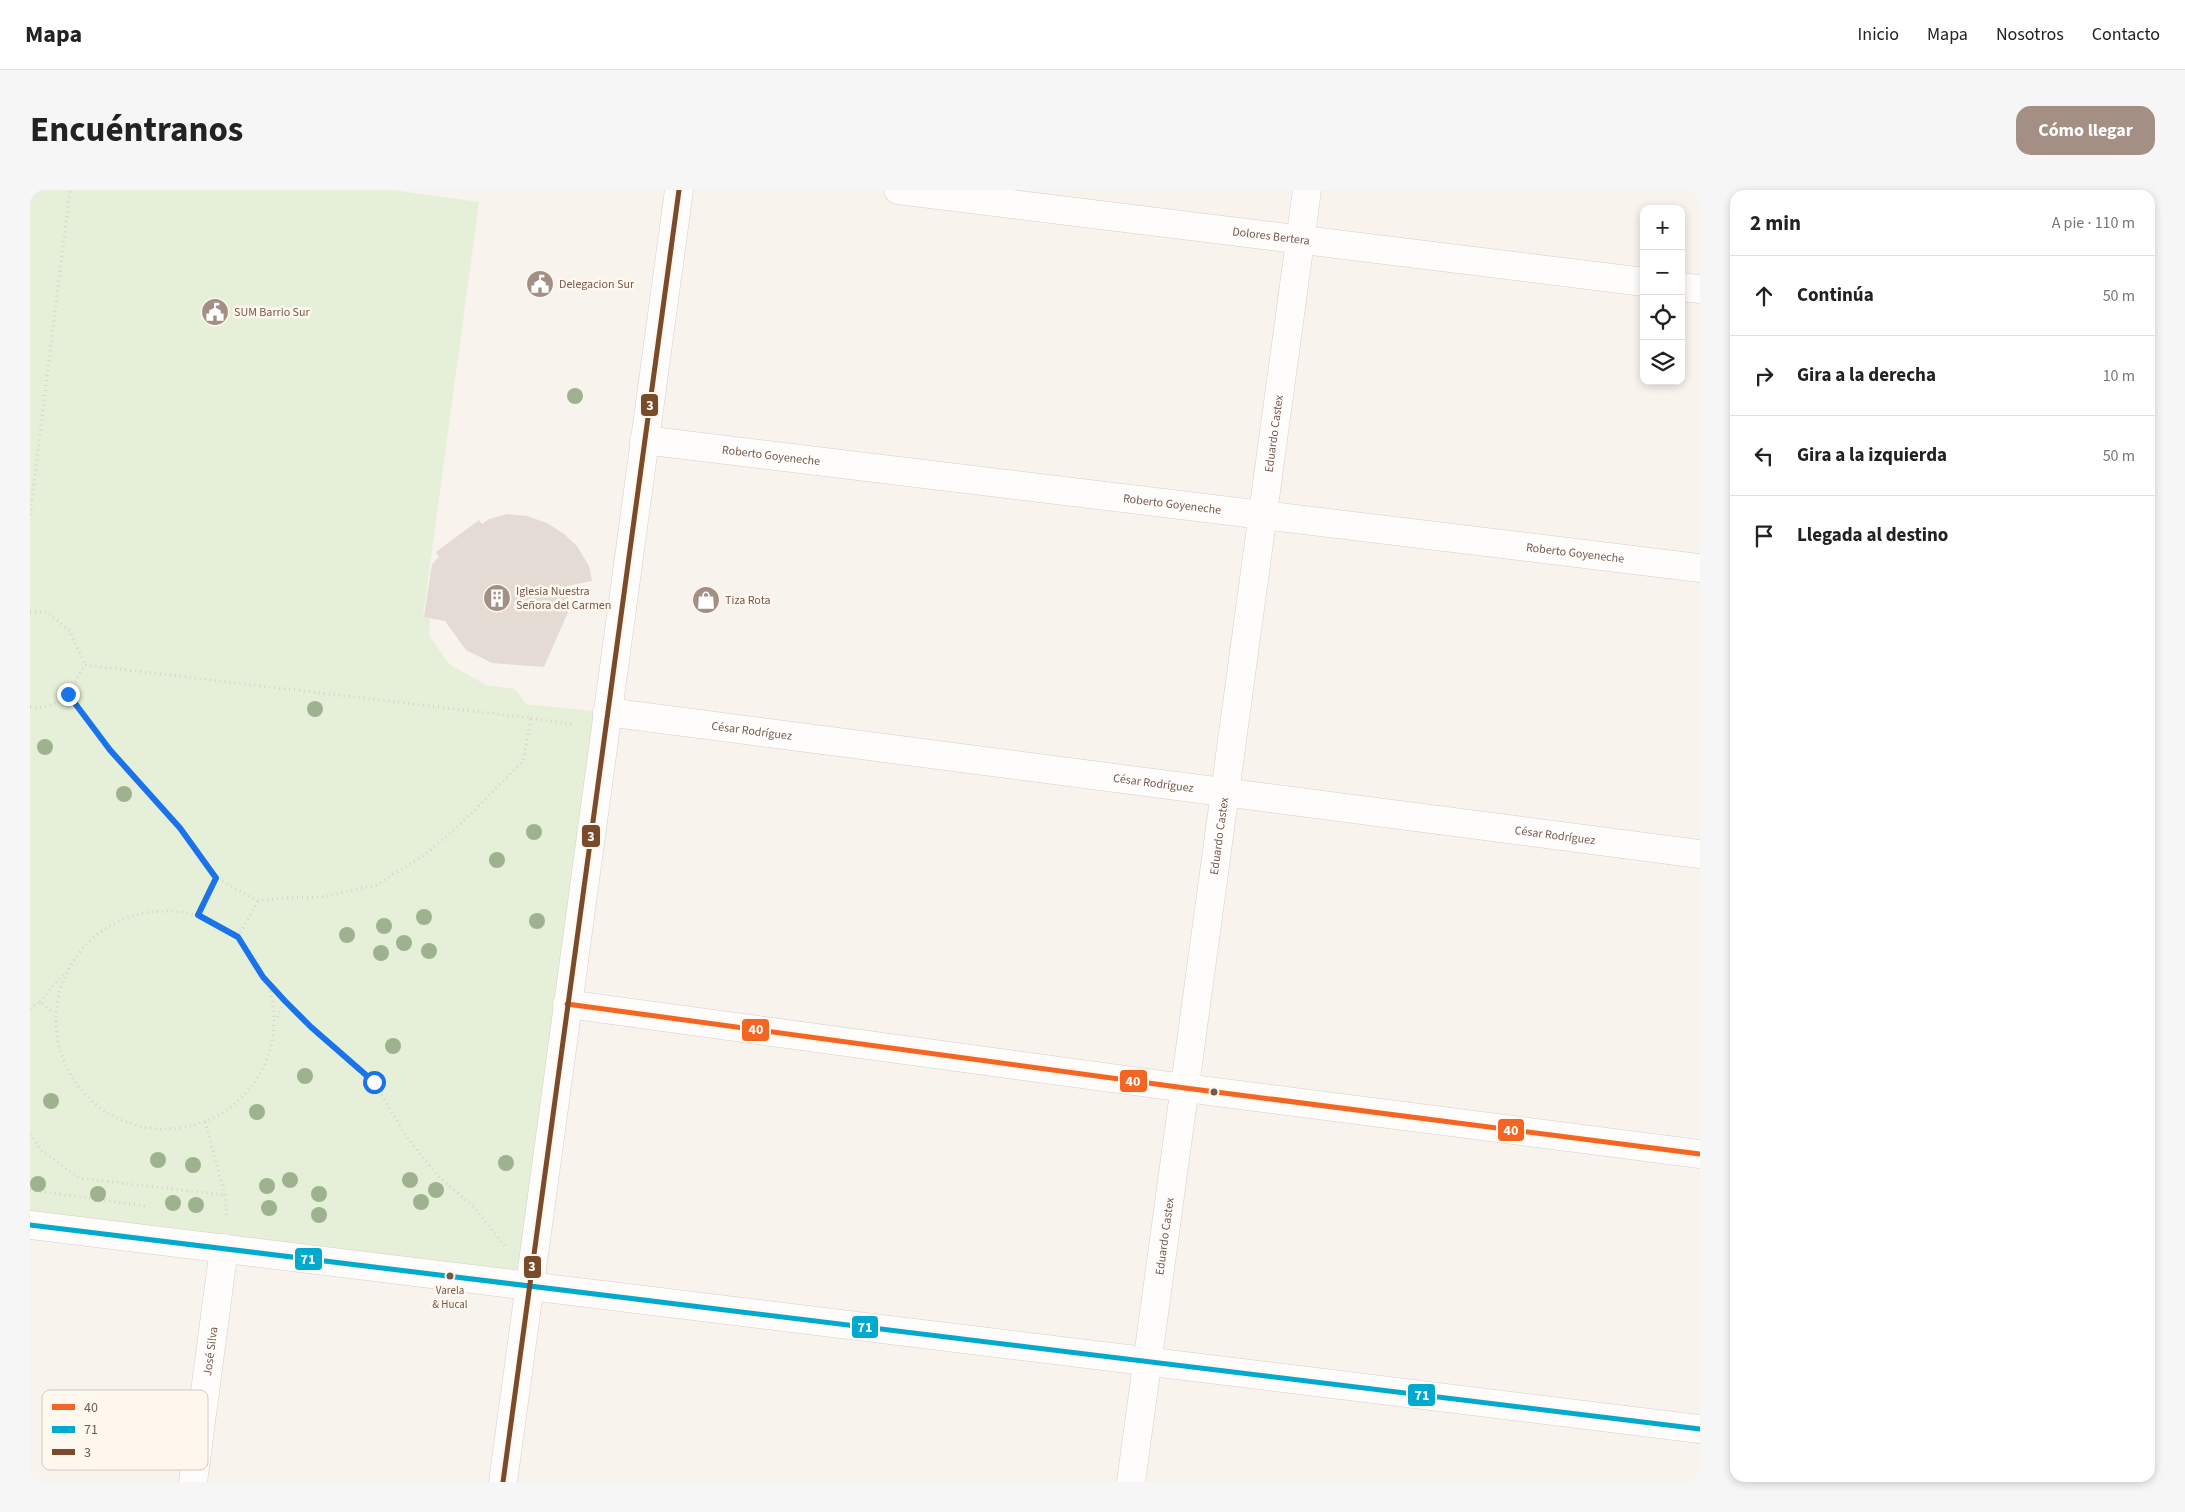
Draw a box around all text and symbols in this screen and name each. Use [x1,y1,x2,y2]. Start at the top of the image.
text: Mapa [25,17,82,52]
text: Inicio [1858,22,1899,47]
text: Mapa [1927,22,1968,47]
text: Nosotros [1996,22,2064,47]
text: Contacto [2092,22,2160,47]
text: Encuéntranos [30,105,243,155]
button: Cómo llegar [2016,106,2155,155]
map controls [1640,205,1685,385]
button: + [1640,205,1685,250]
text: 2 min [1750,208,1801,238]
text: A pie · 110 m [2052,212,2135,234]
street label: Dolores Bertera [1231,223,1311,249]
button: − [1640,250,1685,295]
public building icon: Delegacion Sur [525,269,555,299]
place label: Delegacion Sur [559,276,635,293]
icon: ahead [1750,282,1778,310]
text: Continúa [1797,282,1874,309]
text: 50 m [2103,285,2135,307]
button: locate [1640,295,1685,340]
public building icon: SUM Barrio Sur [200,297,230,327]
place label: SUM Barrio Sur [234,304,310,321]
button: layers [1640,340,1685,385]
icon: right [1750,362,1778,390]
text: Gira a la derecha [1797,362,1936,389]
text: 10 m [2103,365,2135,387]
line badge: 3 [640,393,659,417]
street label: Eduardo Castex [1260,393,1288,473]
text: 3 [646,396,654,416]
street label: Roberto Goyeneche [721,441,821,470]
icon: left [1750,442,1778,470]
text: Gira a la izquierda [1797,442,1947,469]
text: 50 m [2103,445,2135,467]
street label: Roberto Goyeneche [1122,490,1222,518]
icon: arrive [1750,522,1778,550]
text: Llegada al destino [1797,522,1948,549]
street label: Roberto Goyeneche [1525,538,1625,567]
building icon: Iglesia Nuestra Señora del Carmen [482,583,512,613]
place label: Iglesia Nuestra Señora del Carmen [516,583,611,614]
shop icon: Tiza Rota [691,585,721,615]
place label: Tiza Rota [725,592,771,609]
route end [57,683,80,706]
street label: César Rodríguez [710,717,793,744]
street label: César Rodríguez [1112,769,1195,797]
street label: Eduardo Castex [1205,796,1233,876]
street label: César Rodríguez [1514,822,1596,849]
line badge: 3 [581,824,601,848]
text: 3 [587,827,595,847]
line badge: 40 [741,1018,770,1042]
text: 40 [749,1020,763,1040]
line badge: 40 [1119,1069,1148,1093]
route start [363,1071,386,1094]
text: 40 [1126,1072,1140,1092]
unlabelled marker [1209,1087,1219,1097]
line badge: 40 [1497,1118,1525,1142]
text: 40 [1504,1121,1518,1141]
street label: Eduardo Castex [1151,1196,1178,1276]
line badge: 71 [294,1247,323,1271]
text: 71 [301,1250,315,1270]
line badge: 3 [523,1255,542,1279]
text: 3 [528,1257,536,1277]
marker: Varela & Hucal [445,1271,455,1281]
place label: Varela & Hucal [432,1283,468,1312]
line badge: 71 [851,1315,879,1339]
text: 71 [858,1318,872,1338]
street label: José Silva [199,1325,222,1377]
line badge: 71 [1407,1383,1436,1407]
text: 71 [1415,1386,1429,1406]
legend [42,1390,208,1470]
text: 40 [84,1398,98,1418]
text: 71 [84,1420,98,1440]
text: 3 [84,1443,91,1463]

